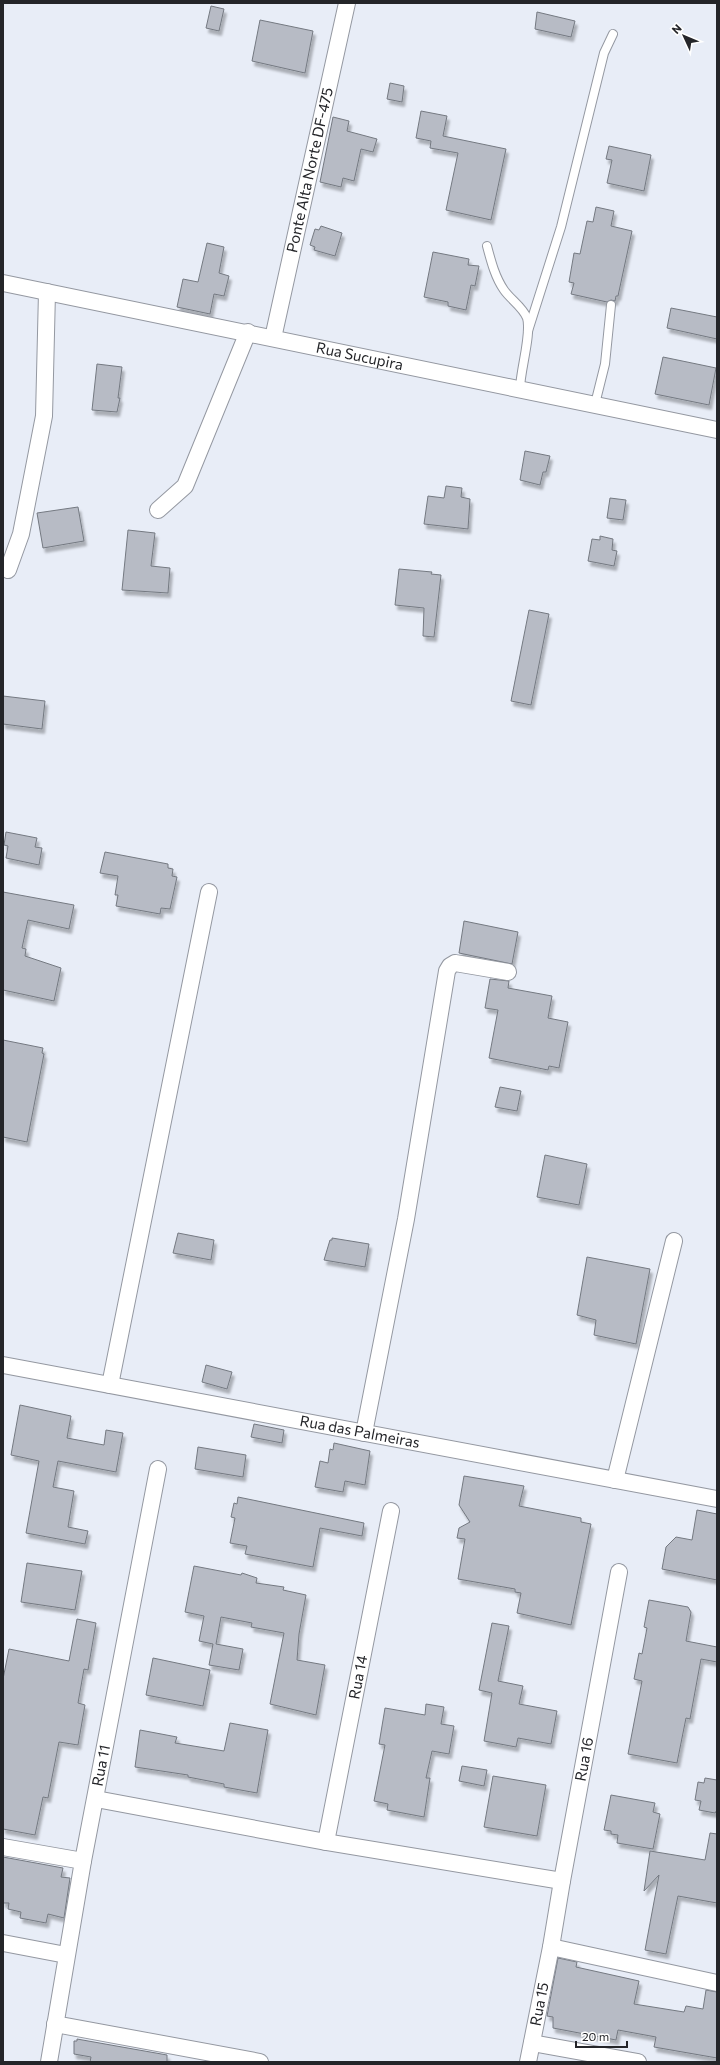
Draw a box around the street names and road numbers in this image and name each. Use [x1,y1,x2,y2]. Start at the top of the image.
street label: Ponte Alta Norte DF-475 [282,85,336,254]
street label: Rua Sucupira [315,338,405,373]
street label: Rua das Palmeiras [298,1411,422,1451]
street label: Rua 14 [344,1653,371,1701]
street label: Rua 16 [571,1735,596,1783]
street label: Rua 11 [87,1743,113,1788]
street label: Rua 15 [525,1981,552,2027]

